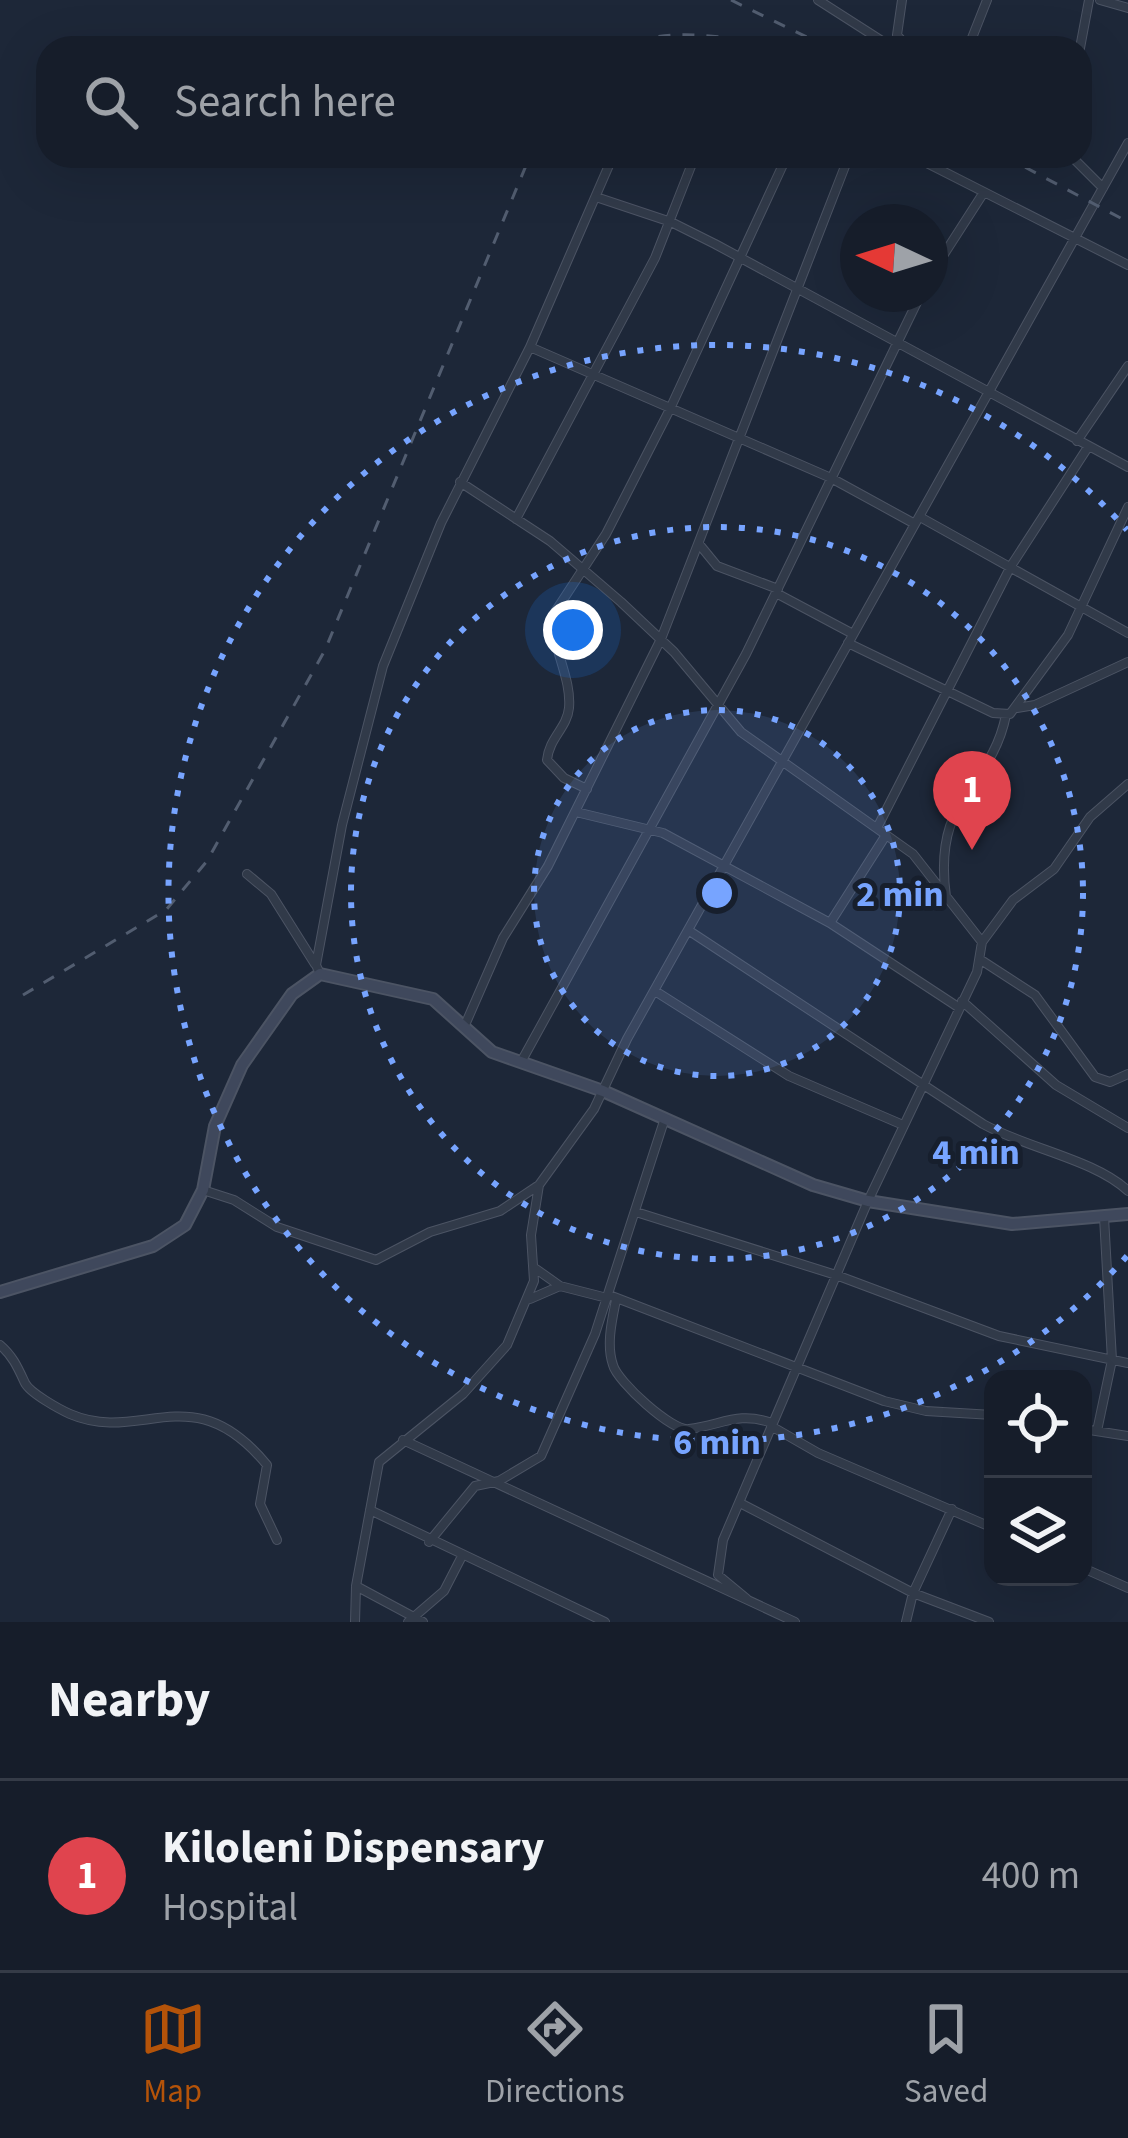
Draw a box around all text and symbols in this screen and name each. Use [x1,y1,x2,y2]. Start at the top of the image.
search box [36,36,1092,168]
icon: search [78,69,144,135]
text: Search here [174,70,396,134]
north arrow [840,204,948,312]
your location [543,600,603,660]
pin: 1 [933,751,1011,850]
text: 2 min [856,869,944,920]
centre of rings [696,872,738,914]
text: 4 min [932,1127,1020,1178]
map controls [984,1370,1092,1586]
button: locate [984,1370,1092,1478]
text: 6 min [673,1417,761,1468]
button: layers [984,1478,1092,1586]
text: Nearby [48,1664,210,1736]
text: Kiloleni Dispensary [162,1816,544,1880]
text: 1 [77,1848,97,1904]
text: 400 m [982,1848,1080,1904]
text: Hospital [162,1880,298,1936]
tab: Map [140,1996,206,2115]
tab: Directions [485,1996,625,2115]
tab: Saved [904,1996,988,2115]

